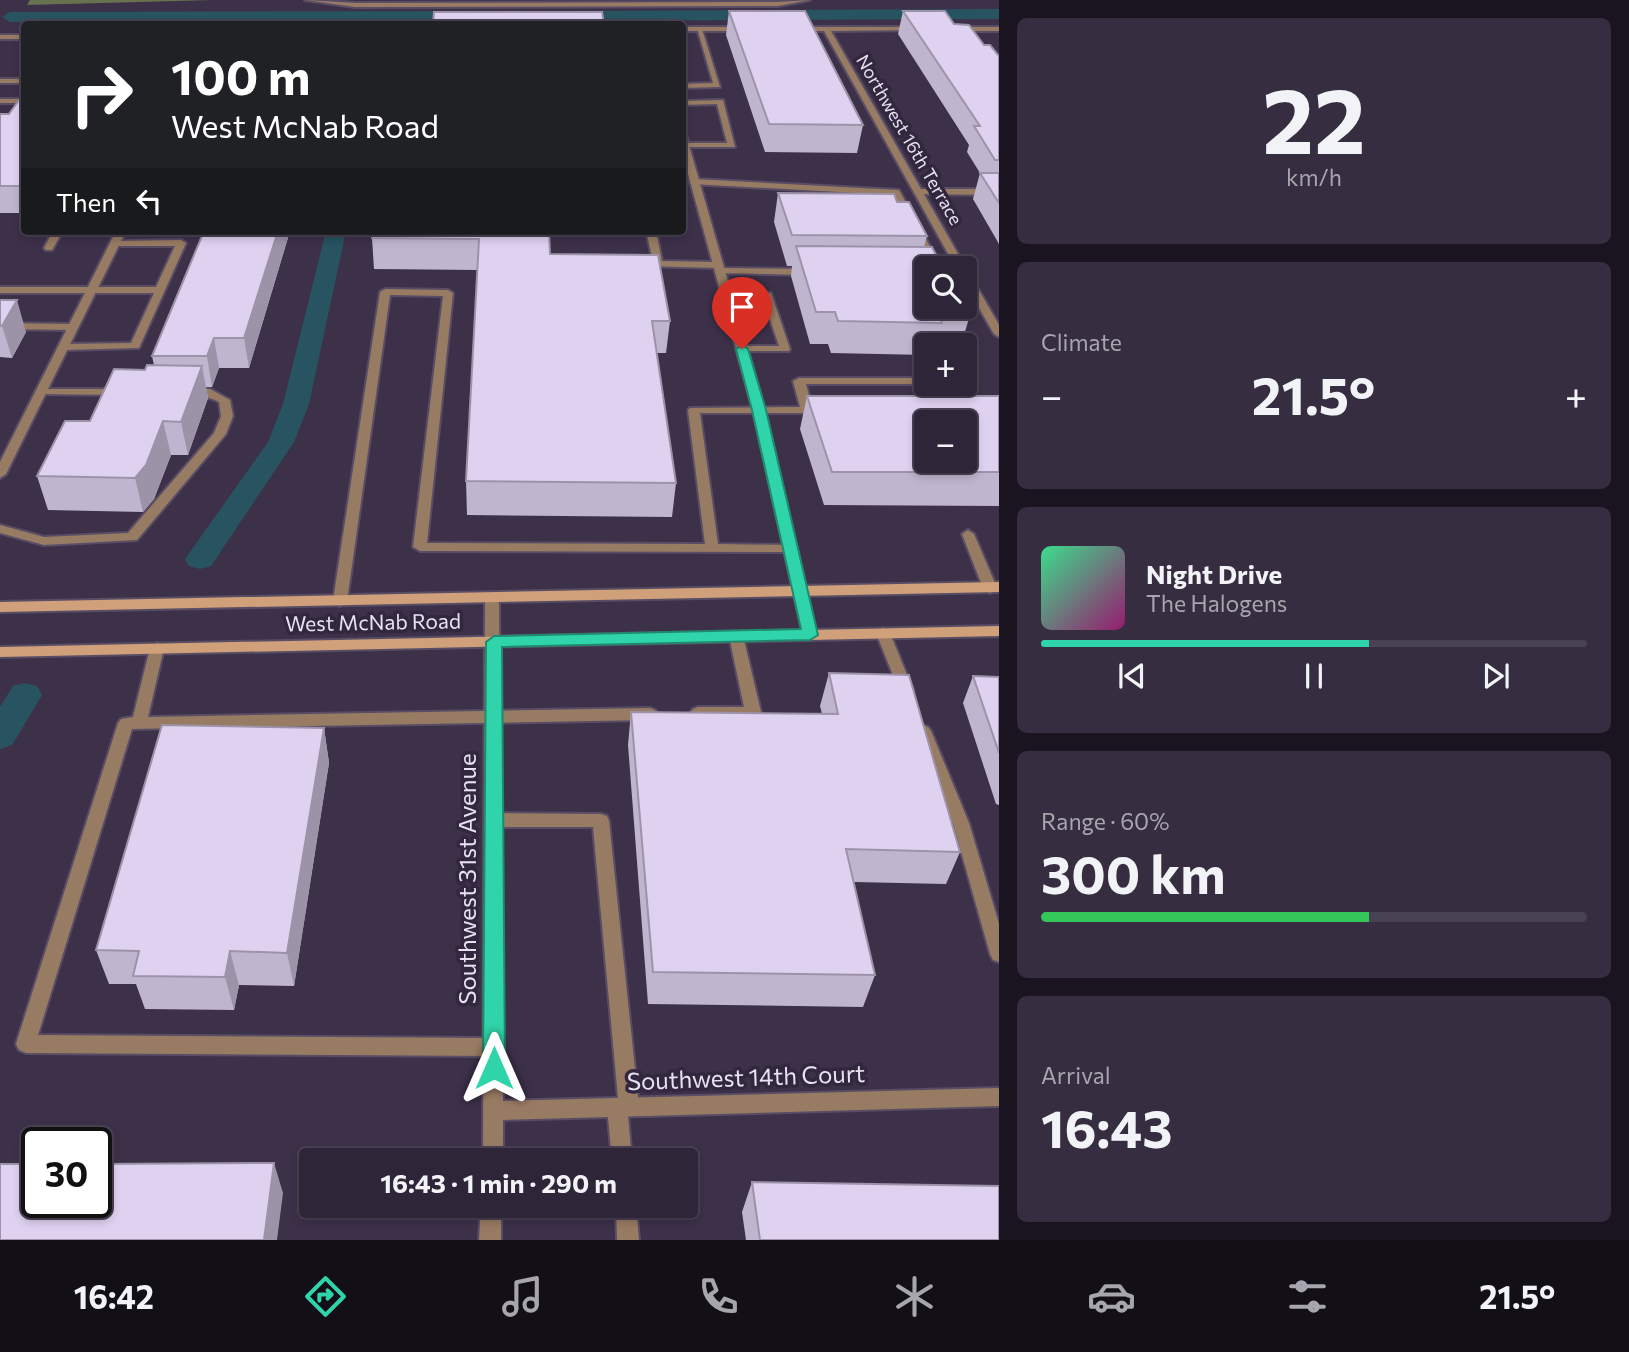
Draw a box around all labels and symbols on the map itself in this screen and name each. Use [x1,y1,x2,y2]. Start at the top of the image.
street label: Northwest 16th Terrace [852,50,968,229]
pin [712,277,772,349]
street label: West McNab Road [285,607,461,636]
street label: Southwest 31st Avenue [452,753,481,1005]
position arrow [457,1031,531,1105]
street label: Southwest 14th Court [626,1058,866,1095]
speed limit sign: 30 [21,1127,112,1218]

